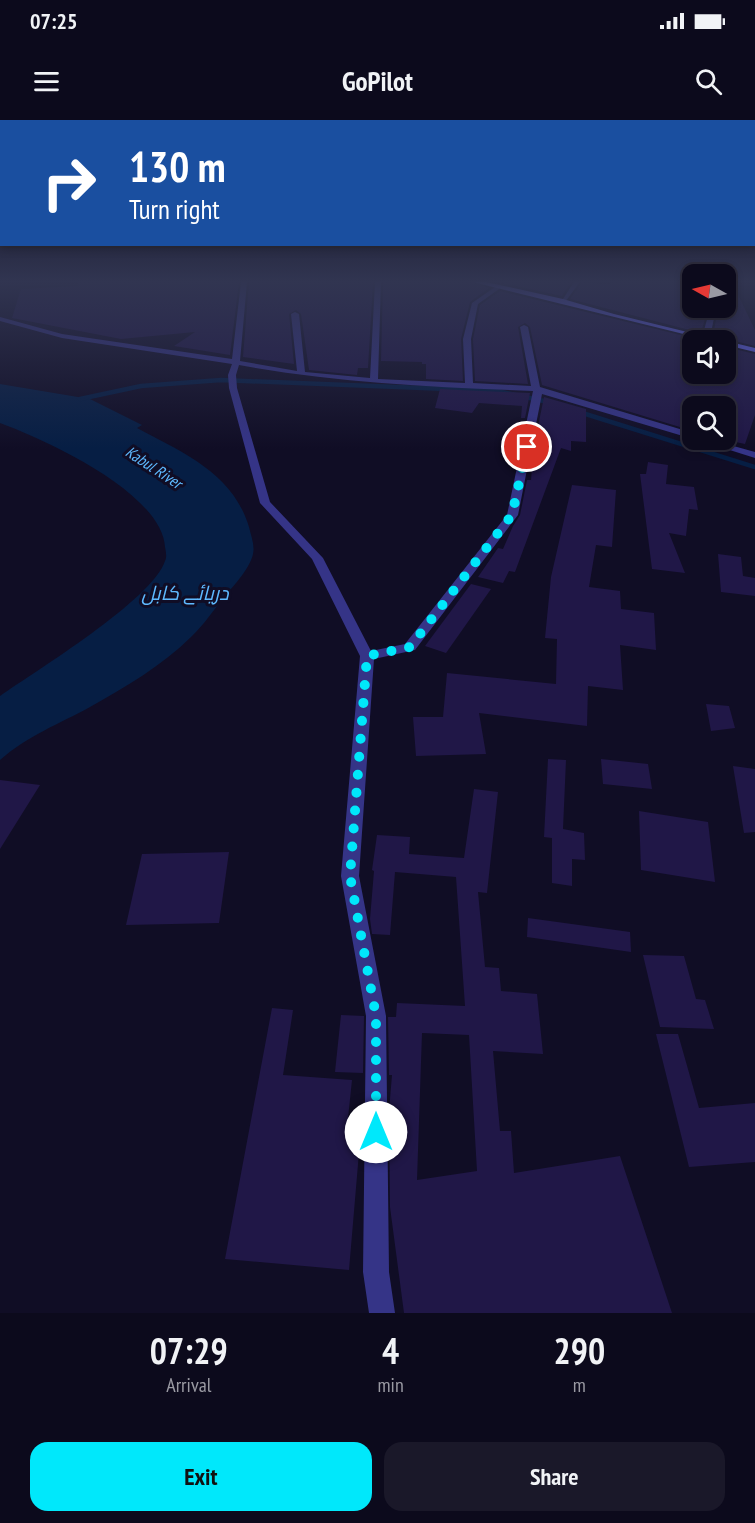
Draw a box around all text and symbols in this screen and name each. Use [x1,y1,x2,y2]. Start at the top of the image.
text: 07:25 [30,7,78,35]
text: GoPilot [342,64,413,98]
icon: menu [30,65,63,98]
icon: search [692,65,725,98]
text: 130 m [129,139,226,194]
icon: right [30,144,108,222]
text: Turn right [129,192,220,226]
north arrow [682,264,736,318]
map controls [682,264,736,450]
button: sound [682,330,736,384]
button: search [682,396,736,450]
pin [501,421,552,472]
icon: arrive [510,430,543,463]
water label: Kabul River [122,441,188,494]
water label: دریائے کابل [141,580,230,606]
position arrow [344,1100,408,1164]
text: 07:29 [150,1327,228,1374]
text: 4 [382,1327,399,1374]
text: 290 [554,1327,605,1374]
text: Arrival [166,1372,211,1398]
text: min [378,1372,404,1398]
text: m [573,1372,586,1398]
button: Exit [30,1442,372,1511]
button: Share [384,1442,725,1511]

